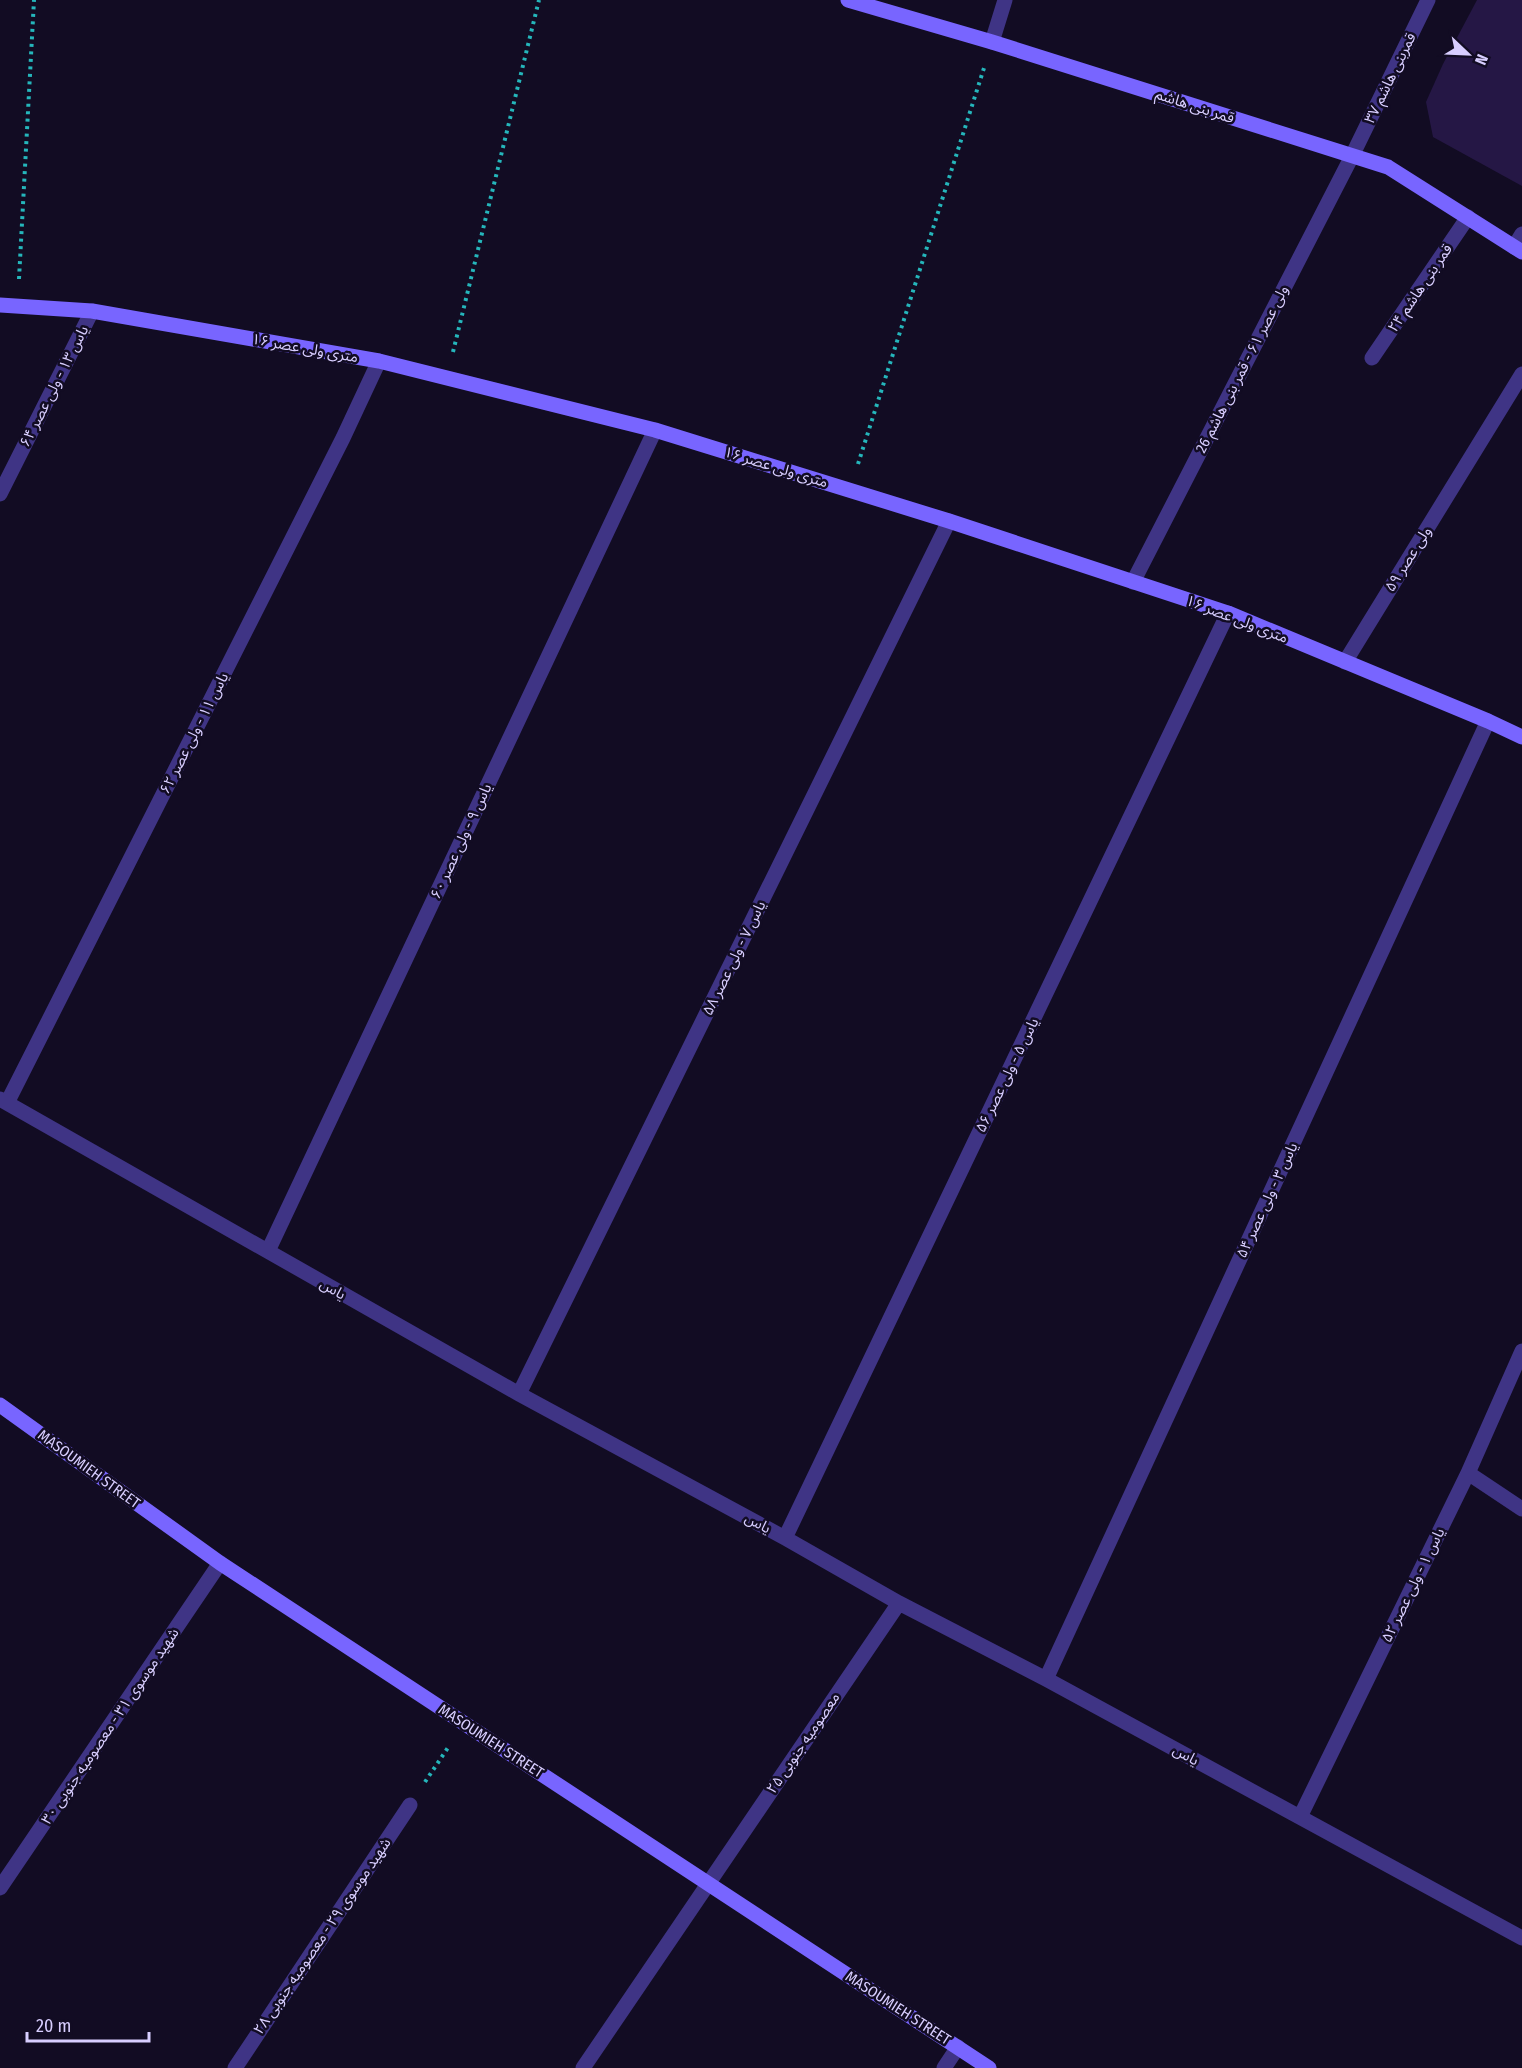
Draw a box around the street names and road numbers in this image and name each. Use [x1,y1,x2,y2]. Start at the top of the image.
street label: قمربنی هاشم ۳۷ [1360,30,1422,127]
street label: قمر بنی هاشم [1153,85,1237,129]
street label: قمر بنی هاشم ۲۴ [1384,240,1458,337]
street label: ولی عصر ۶۱ - قمر بنی هاشم 26 [1192,282,1294,457]
street label: یاس ۱۳ - ولی عصر ۶۴ [16,322,92,450]
street label: ۱۶ متری ولی عصر [250,330,360,366]
street label: ۱۶ متری ولی عصر [722,443,830,491]
street label: ولی عصر ۵۹ [1381,523,1435,595]
street label: ۱۶ متری ولی عصر [1183,591,1291,647]
street label: یاس ۱۱ - ولی عصر ۶۲ [156,669,232,797]
street label: یاس ۹ - ولی عصر ۶۰ [426,780,496,902]
street label: یاس ۷ - ولی عصر ۵۸ [698,898,770,1018]
street label: یاس ۵ - ولی عصر ۵۶ [971,1015,1043,1135]
street label: یاس ۳ - ولی عصر ۵۴ [1232,1139,1302,1261]
street label: یاس [317,1274,349,1304]
street label: MASOUMIEH STREET [34,1426,144,1512]
street label: یاس [742,1509,774,1537]
street label: یاس ۱ - ولی عصر ۵۲ [1377,1525,1449,1645]
street label: شهید موسوی ۳۱ - معصومیه جنوبی ۳۰ [37,1624,183,1828]
street label: معصومیه جنوبی ۲۵ [763,1689,843,1797]
street label: MASOUMIEH STREET [435,1700,547,1782]
street label: یاس [1170,1741,1202,1769]
street label: شهید موسوی ۲۹ - معصومیه جنوبی ۲۸ [249,1834,395,2038]
street label: MASOUMIEH STREET [842,1967,954,2049]

